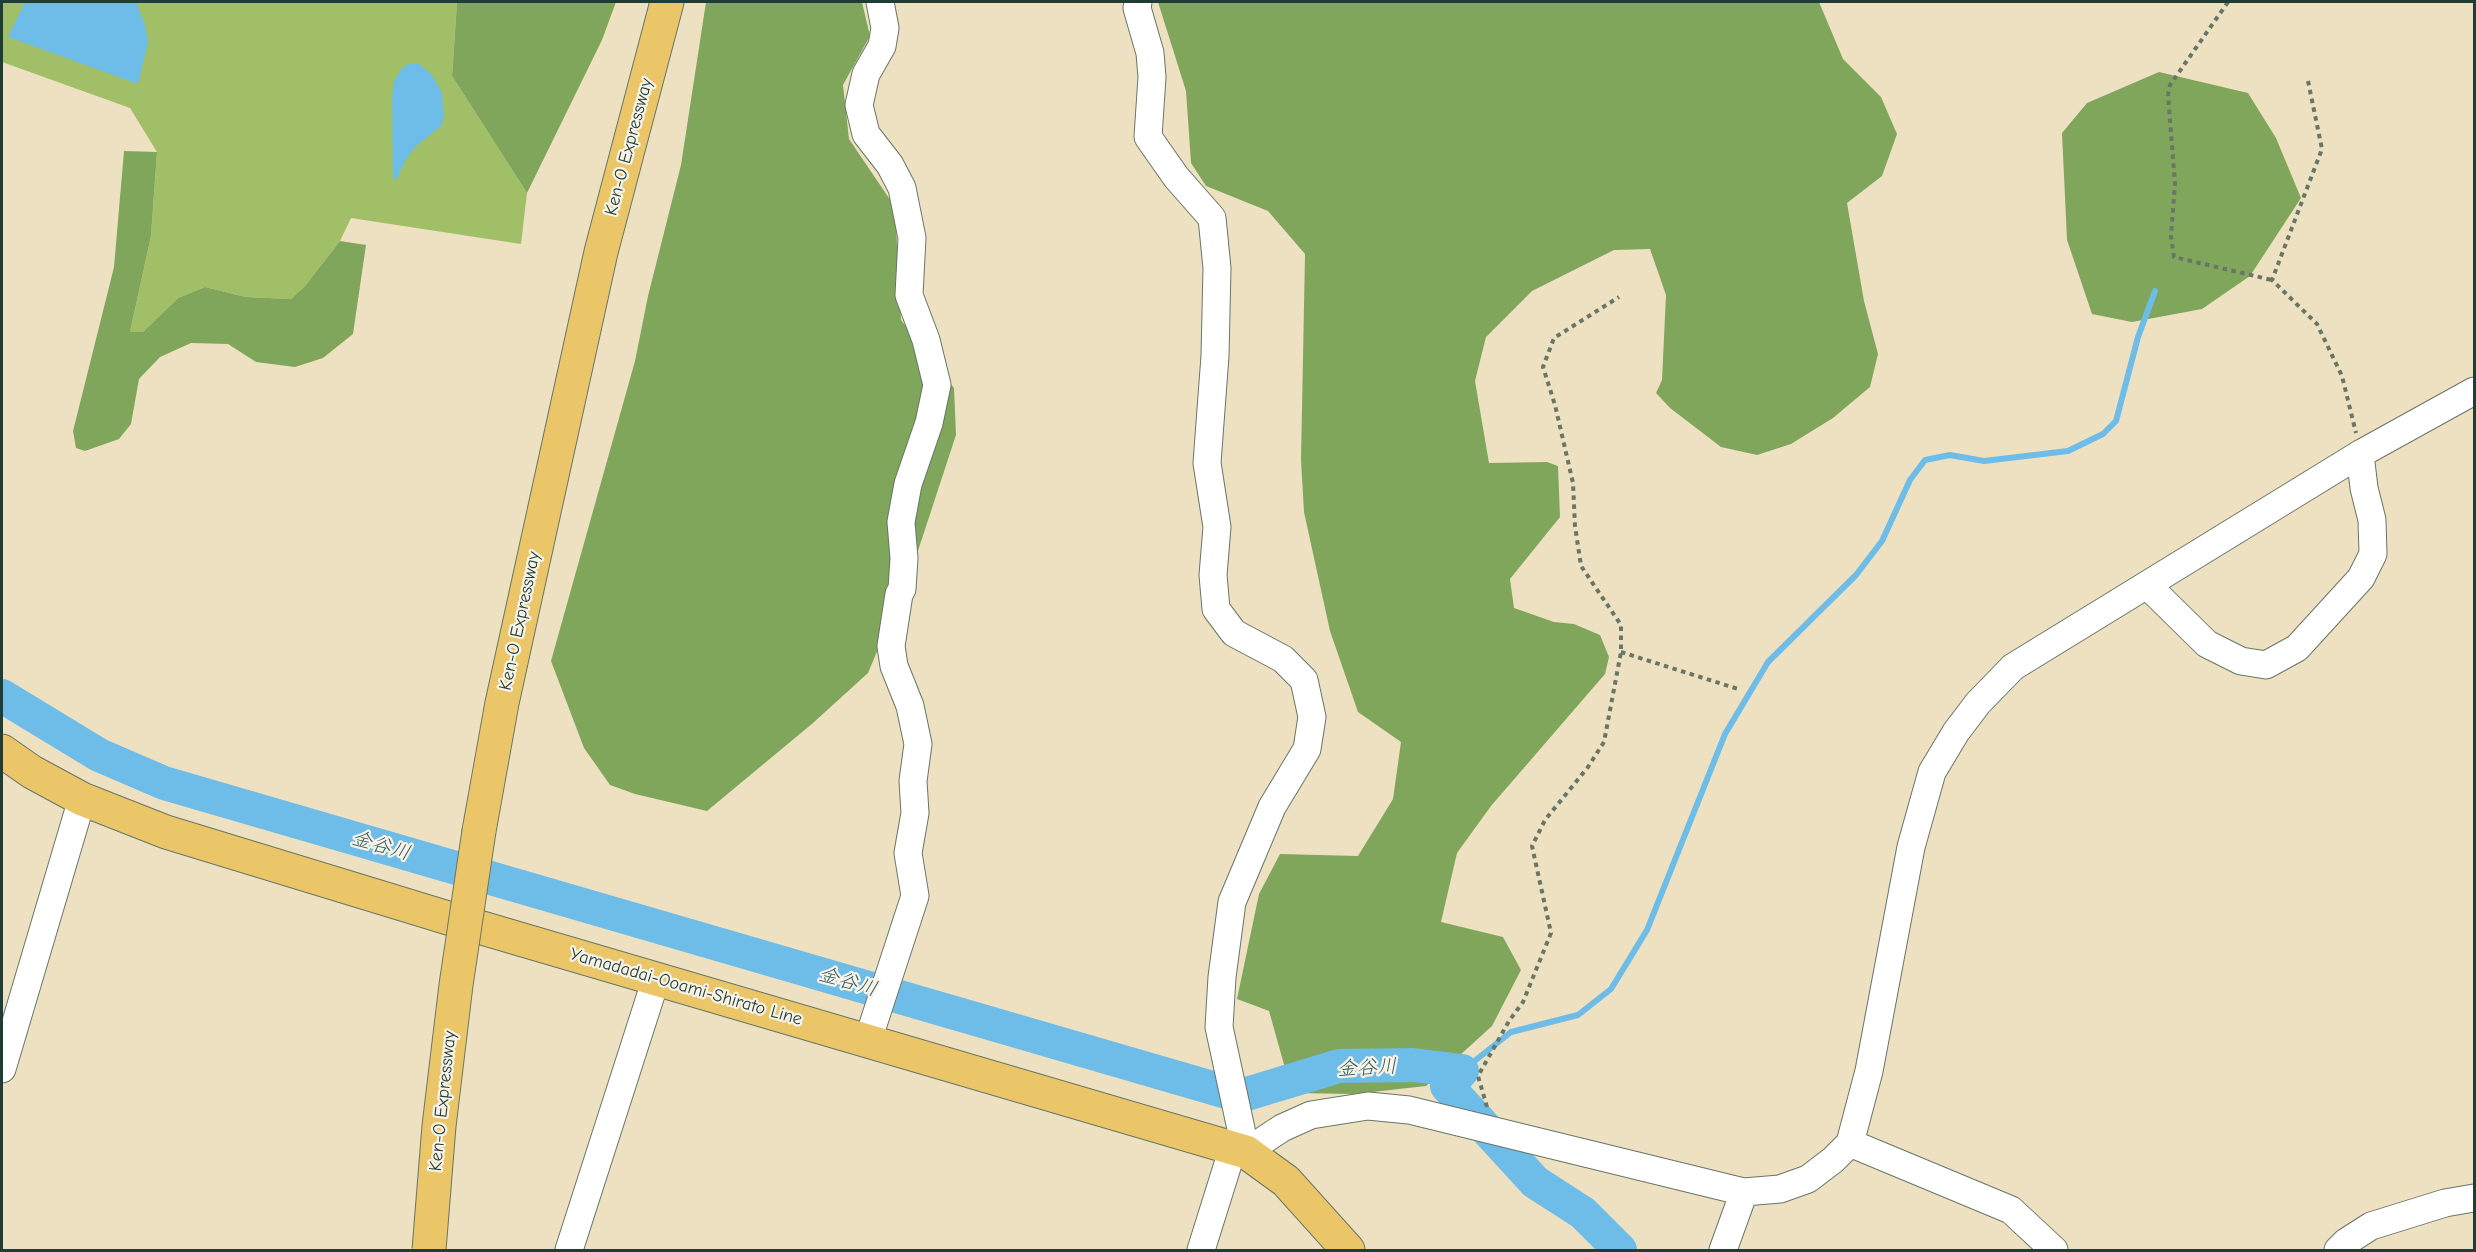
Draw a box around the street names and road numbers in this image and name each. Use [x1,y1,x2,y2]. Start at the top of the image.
street label: Ken-O Expressway [600,76,658,218]
street label: Ken-O Expressway [495,550,545,692]
street label: Yamadadai-Ooami-Shirato Line [567,943,805,1031]
street label: Ken-O Expressway [425,1030,461,1172]

